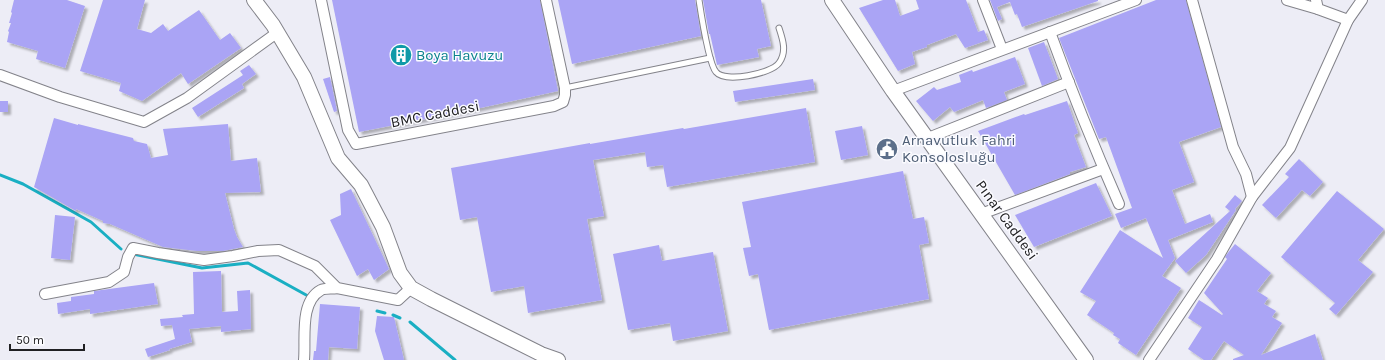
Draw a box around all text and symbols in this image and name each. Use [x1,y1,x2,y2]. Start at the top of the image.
building icon: Boya Havuzu [388,42,414,68]
place label: Boya Havuzu [416,46,503,64]
street label: BMC Caddesi [389,97,481,131]
place label: Arnavutluk Fahri Konsolosluğu [902,131,1016,166]
public building icon: Arnavutluk Fahri Konsolosluğu [874,136,900,162]
street label: Pınar Caddesi [972,177,1042,263]
scale bar [10,326,84,352]
text: 50 m [16,333,44,347]

